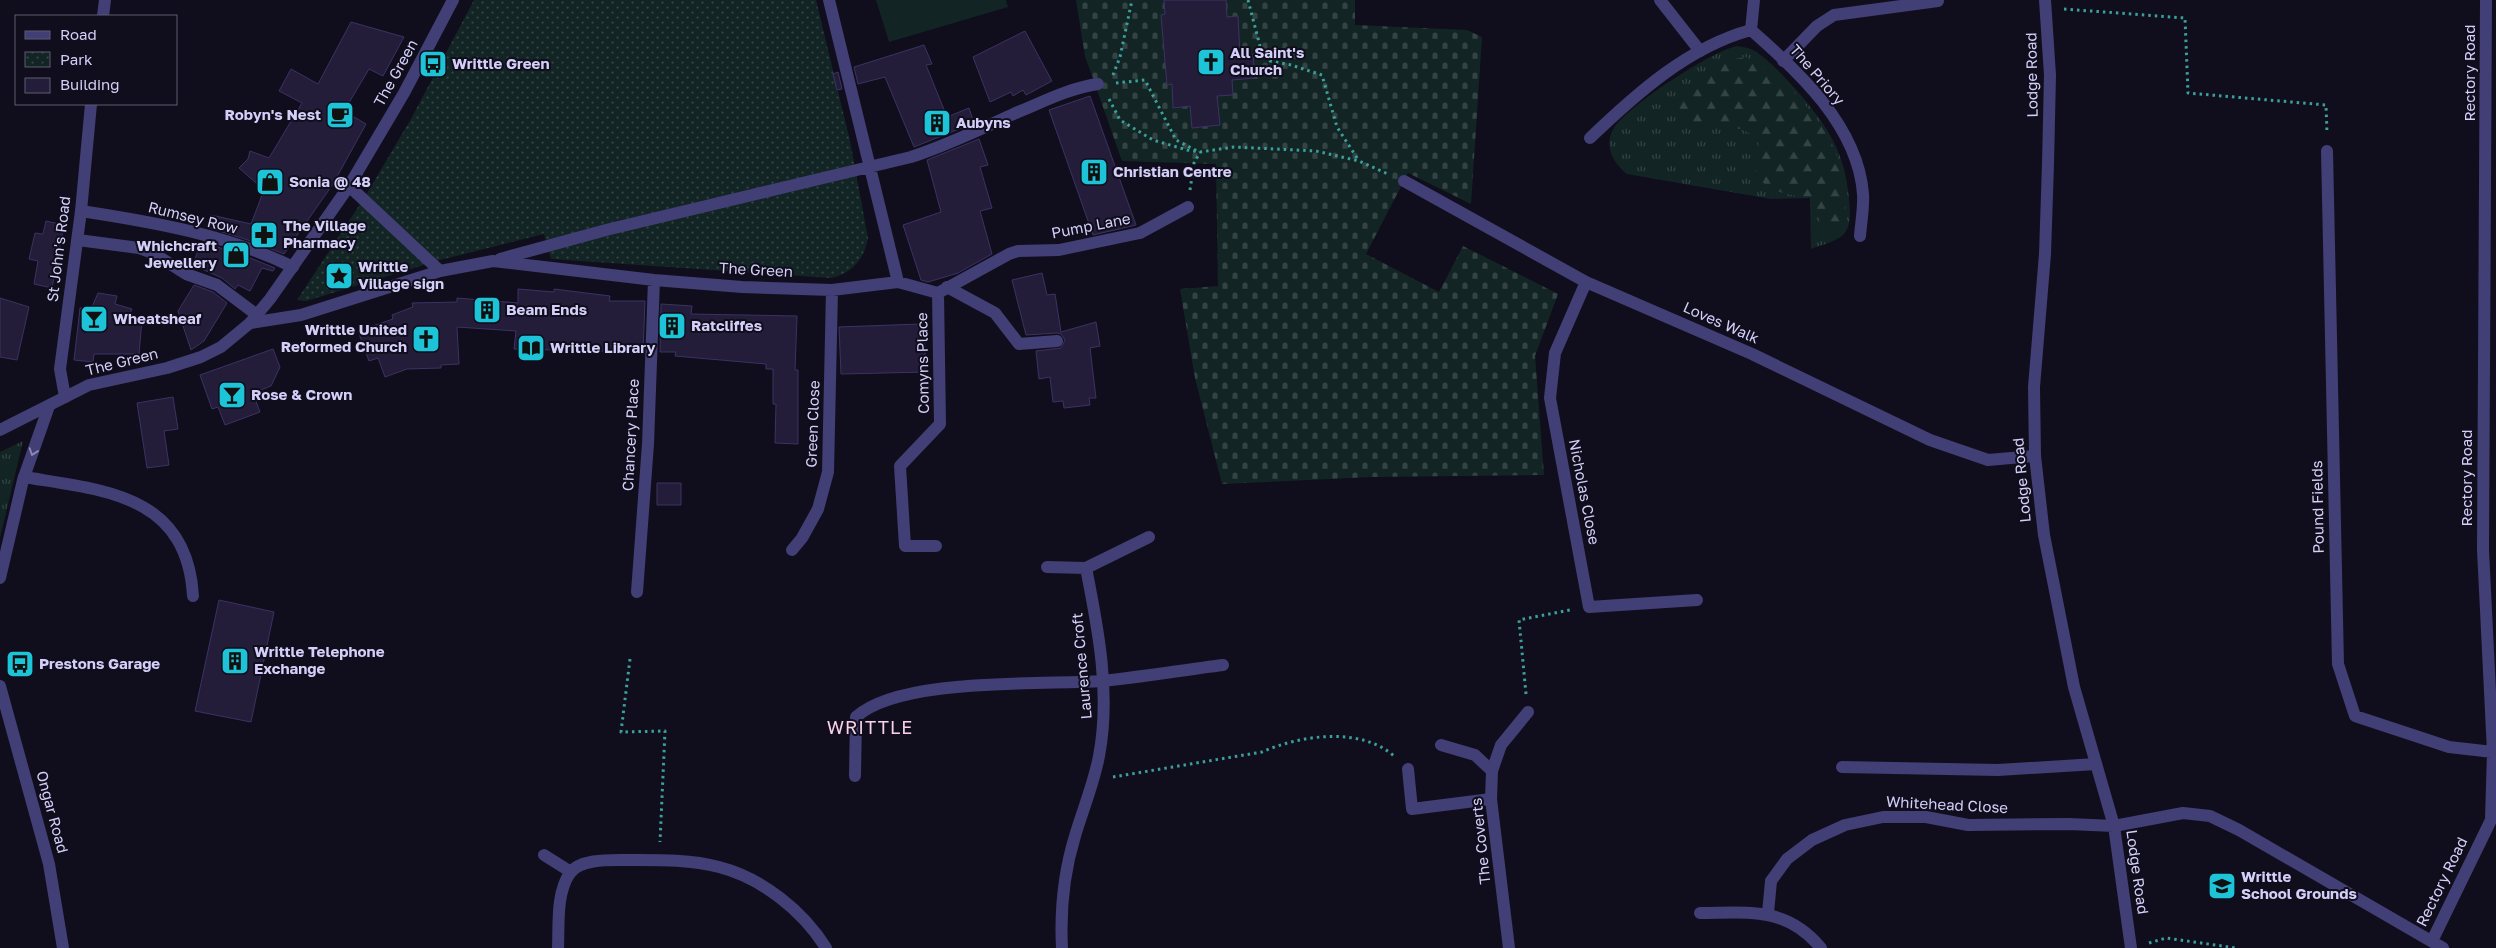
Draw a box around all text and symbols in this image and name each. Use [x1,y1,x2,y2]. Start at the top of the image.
legend [15,15,178,105]
street label: Rectory Road [2460,24,2478,122]
text: Road [60,25,97,43]
street label: Lodge Road [2021,32,2041,118]
street label: The Green [369,36,421,109]
street label: The Priory [1787,40,1849,109]
place label: All Saint's Church [1230,43,1304,78]
church icon: All Saint's Church [1196,47,1226,77]
bus stop icon: Writtle Green [418,49,448,79]
text: Park [60,50,93,68]
place label: Writtle Green [452,54,550,72]
text: Building [60,75,120,93]
cafe icon: Robyn's Nest [325,100,355,130]
place label: Robyn's Nest [225,105,321,123]
building icon: Aubyns [922,108,952,138]
place label: Aubyns [956,113,1011,131]
building icon: Christian Centre [1079,157,1109,187]
place label: Christian Centre [1113,162,1232,180]
shop icon: Sonia @ 48 [255,167,285,197]
place label: Sonia @ 48 [289,172,371,190]
street label: St John's Road [43,195,73,303]
street label: Rumsey Row [147,197,240,237]
street label: Pump Lane [1050,208,1132,242]
place label: The Village Pharmacy [283,216,366,251]
pharmacy icon: The Village Pharmacy [249,220,279,250]
place label: Whichcraft Jewellery [136,236,217,271]
shop icon: Whichcraft Jewellery [221,240,251,270]
place label: Writtle Village sign [358,257,444,292]
street label: The Green [719,258,793,280]
place icon: Writtle Village sign [324,261,354,291]
building icon: Beam Ends [472,295,502,325]
street label: Loves Walk [1681,297,1763,347]
place label: Beam Ends [506,300,587,318]
bar icon: Wheatsheaf [79,304,109,334]
place label: Wheatsheaf [113,309,202,327]
building icon: Ratcliffes [657,311,687,341]
street label: Comyns Place [912,312,932,414]
place label: Ratcliffes [691,316,762,334]
place label: Writtle United Reformed Church [281,320,407,355]
church icon: Writtle United Reformed Church [411,324,441,354]
library icon: Writtle Library [516,333,546,363]
place label: Writtle Library [550,338,656,356]
street label: The Green [84,343,160,379]
street label: Chancery Place [618,378,642,492]
bar icon: Rose & Crown [217,380,247,410]
street label: Green Close [801,380,823,468]
place label: Rose & Crown [251,385,352,403]
street label: Rectory Road [2457,429,2475,527]
street label: Nicholas Close [1566,437,1604,546]
street label: Lodge Road [2008,437,2034,523]
one-way arrow [29,447,39,456]
street label: Pound Fields [2307,460,2327,554]
street label: Laurence Croft [1067,612,1095,720]
place label: Writtle Telephone Exchange [254,642,385,677]
building icon: Writtle Telephone Exchange [220,646,250,676]
bus stop icon: Prestons Garage [5,649,35,679]
place label: Prestons Garage [39,654,160,672]
district label: WRITTLE [827,716,913,738]
street label: Ongar Road [33,769,73,855]
street label: Whitehead Close [1886,792,2009,816]
street label: The Coverts [1467,797,1493,885]
street label: Lodge Road [2123,828,2153,915]
street label: Rectory Road [2412,834,2470,929]
place label: Writtle School Grounds [2241,867,2357,902]
school or university icon: Writtle School Grounds [2207,871,2237,901]

